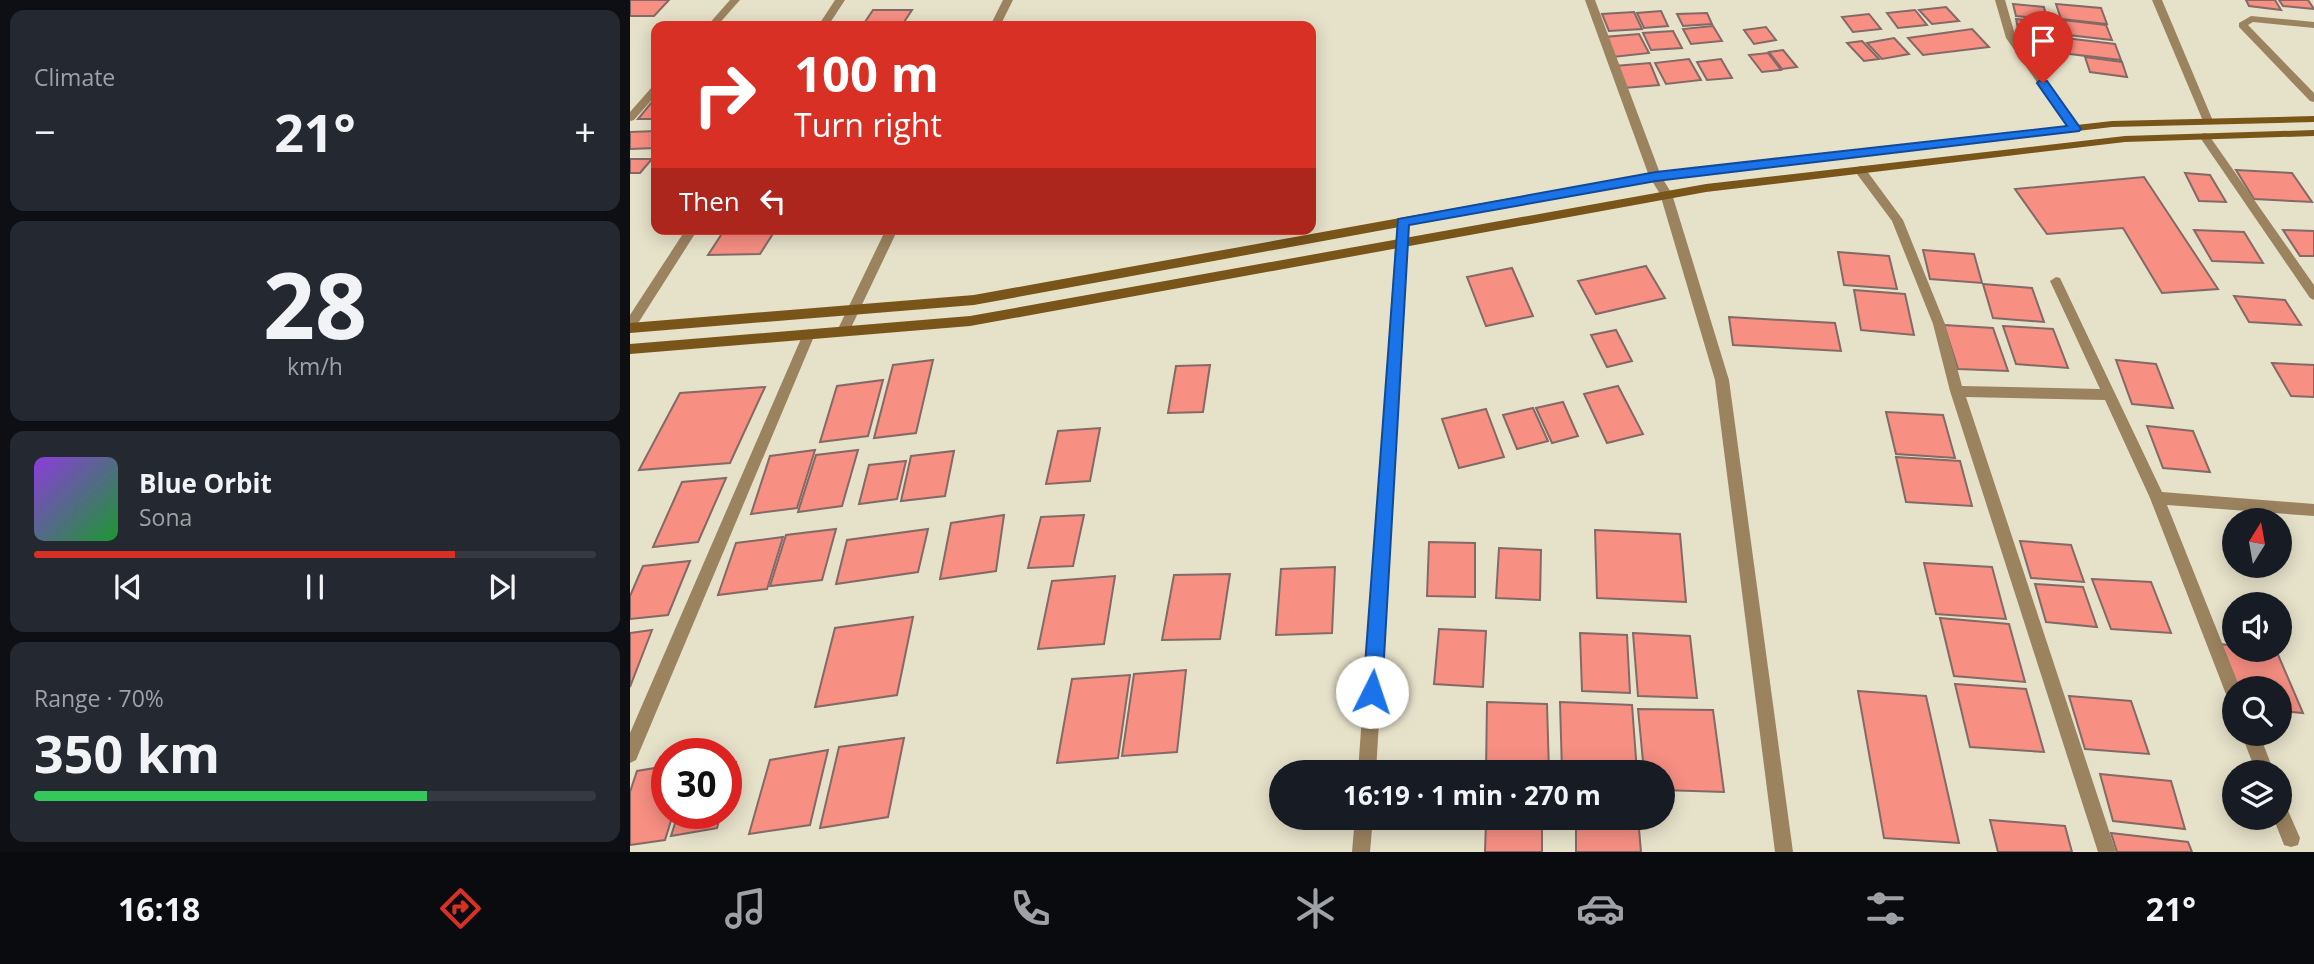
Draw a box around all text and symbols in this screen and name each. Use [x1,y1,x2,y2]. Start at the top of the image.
pin [2013,11,2073,83]
icon: arrive [2024,22,2062,60]
text: 100 m [794,40,939,106]
icon: right [679,49,770,140]
text: Climate [34,61,115,93]
text: 21° [274,96,356,167]
text: Turn right [794,103,942,146]
text: − [34,105,56,157]
text: + [574,105,596,157]
icon: left [754,182,792,220]
text: Then [679,183,740,219]
text: 28 [263,242,367,366]
text: km/h [287,350,343,382]
text: Blue Orbit [139,465,272,501]
text: Sona [139,501,192,533]
north arrow [2222,508,2292,578]
map controls [2222,508,2292,830]
icon: previous [109,568,147,606]
icon: pause [296,568,334,606]
icon: next [483,568,521,606]
button: sound [2222,592,2292,662]
position arrow [1335,655,1409,729]
button: search [2222,676,2292,746]
text: Range · 70% [34,682,164,714]
text: 350 km [34,717,220,788]
speed limit sign: 30 [651,738,742,829]
button: layers [2222,760,2292,830]
text: 16:19 · 1 min · 270 m [1343,777,1601,813]
icon: directions [436,884,485,933]
icon: music [721,884,770,933]
icon: phone [1006,884,1055,933]
icon: climate [1291,884,1340,933]
icon: car [1576,884,1625,933]
icon: filters [1861,884,1910,933]
text: 16:18 [118,887,200,930]
text: 21° [2146,887,2196,930]

